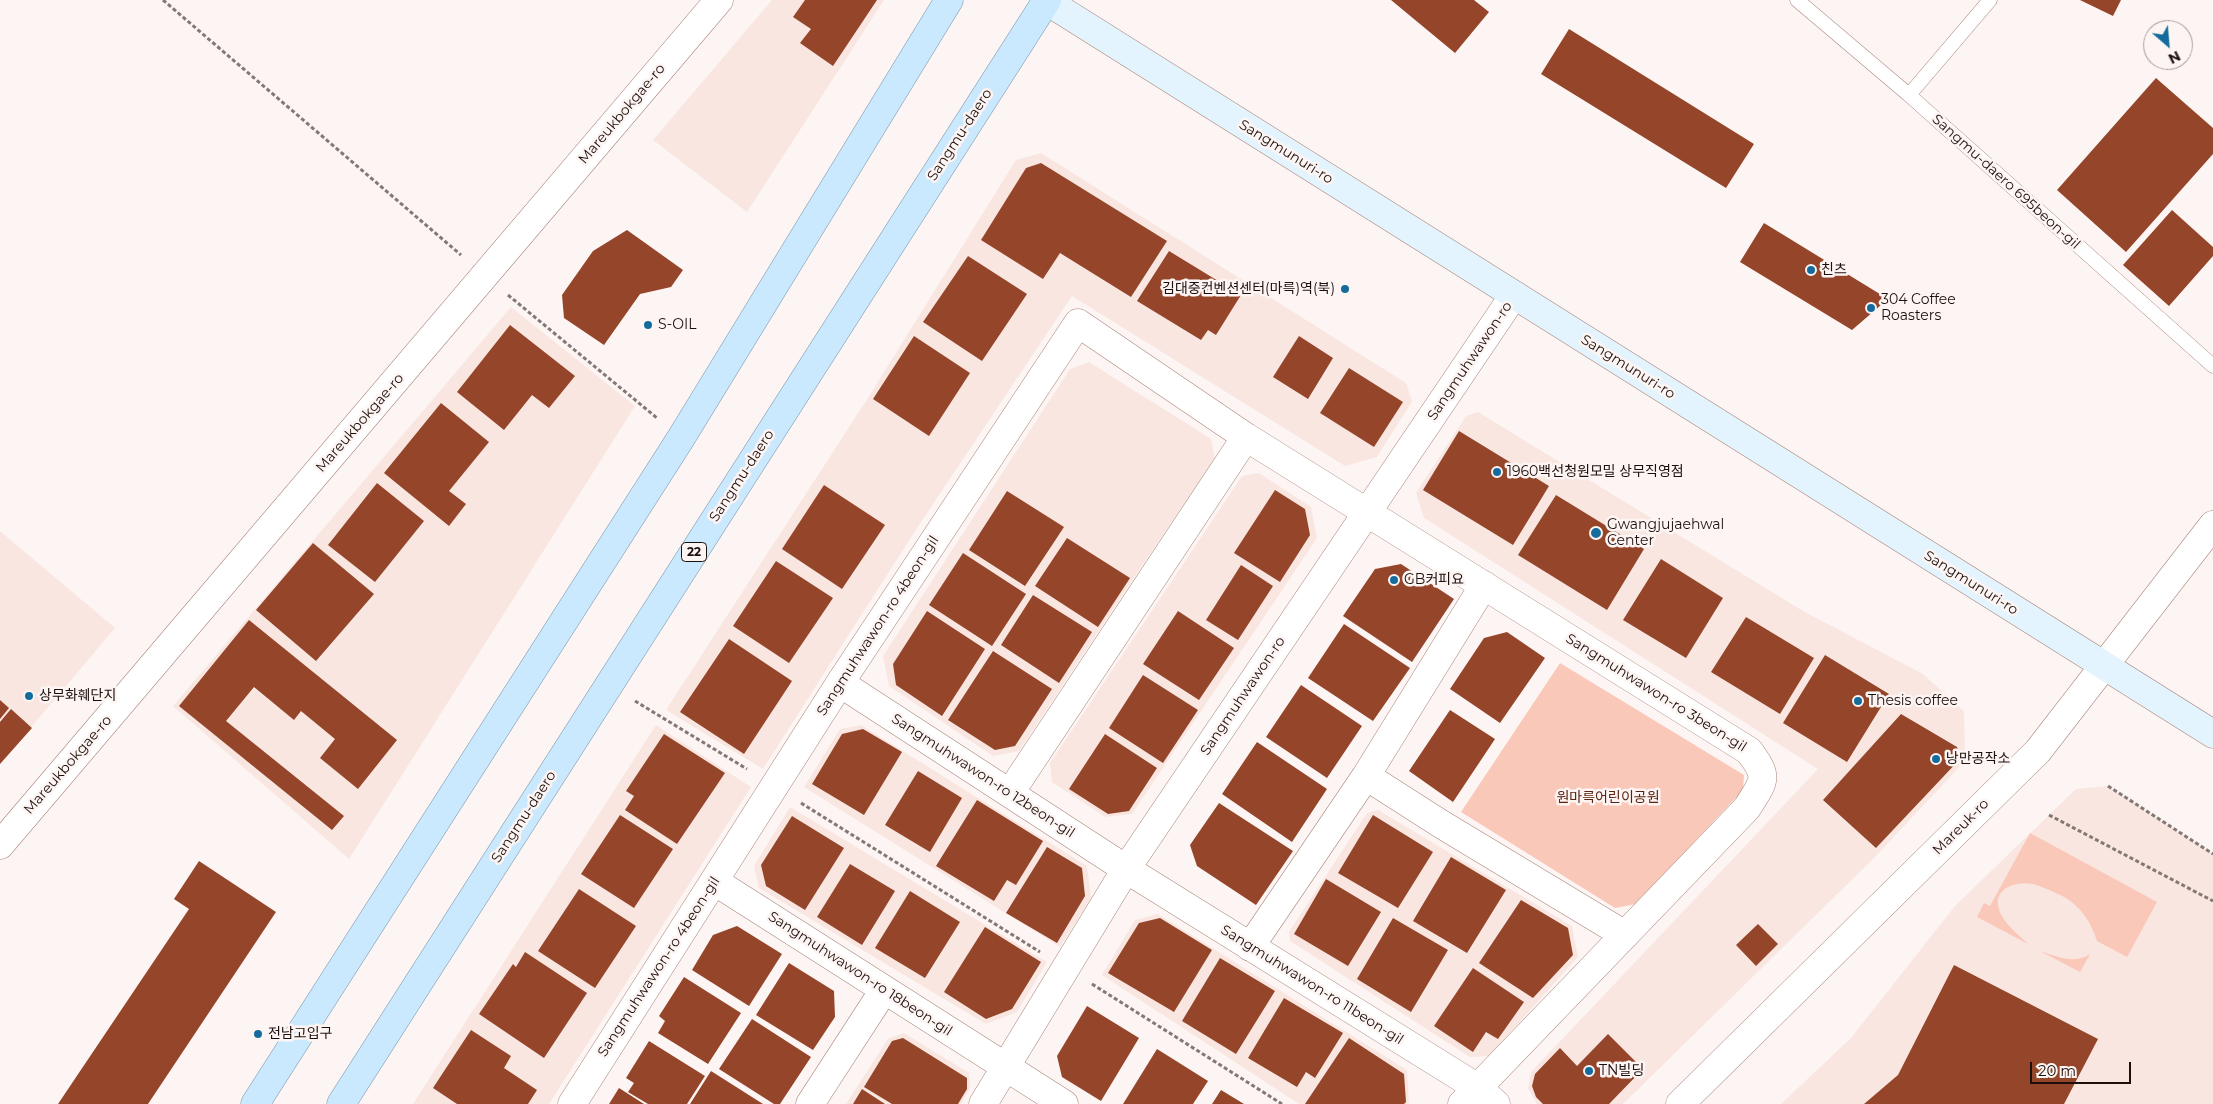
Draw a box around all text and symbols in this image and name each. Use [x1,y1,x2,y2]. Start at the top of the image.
north arrow [2143,20,2193,70]
text: N [2165,47,2183,68]
street label: Mareukbokgae-ro [575,60,669,168]
street label: Sangmu-daero [924,86,996,184]
street label: Sangmu-daero 695beon-gil [1928,111,2084,253]
street label: Sangmunuri-ro [1236,116,1336,188]
place label: 친츠 [1821,262,1847,278]
marker: 친츠 [1805,264,1817,276]
place label: 김대중컨벤션센터(마륵)역(북) [1162,281,1335,297]
marker: 김대중컨벤션센터(마륵)역(북) [1339,283,1351,295]
place label: 304 Coffee Roasters [1881,292,1956,324]
street label: Sangmuhwawon-ro [1424,298,1516,424]
marker: 304 Coffee Roasters [1865,302,1877,314]
place label: S-OIL [658,317,697,333]
marker: S-OIL [642,319,654,331]
street label: Sangmunuri-ro [1578,331,1678,403]
street label: Mareukbokgae-ro [312,370,408,476]
street label: Sangmu-daero [706,427,778,525]
place label: 1960백선청원모밀 상무직영점 [1507,464,1684,480]
marker: 1960백선청원모밀 상무직영점 [1491,466,1503,478]
place label: Gwangjujaehwal Center [1607,517,1724,550]
marker: Gwangjujaehwal Center [1589,526,1603,540]
street label: Sangmuhwawon-ro 4beon-gil [813,533,943,719]
road number: 22 [682,542,706,562]
street label: Sangmunuri-ro [1921,547,2021,619]
place label: GB커피요 [1404,572,1464,588]
marker: GB커피요 [1388,574,1400,586]
street label: Sangmuhwawon-ro 3beon-gil [1563,630,1749,756]
street label: Sangmuhwawon-ro [1197,633,1289,759]
place label: 상무화훼단지 [39,688,116,704]
marker: 상무화훼단지 [23,690,35,702]
place label: Thesis coffee [1868,693,1958,709]
marker: Thesis coffee [1852,695,1864,707]
street label: Sangmuhwawon-ro 12beon-gil [888,710,1078,842]
street label: Mareukbokgae-ro [20,712,116,818]
place label: 낭만공작소 [1946,751,2010,767]
marker: 낭만공작소 [1930,753,1942,765]
street label: Sangmu-daero [488,768,560,866]
park label: 원마륵어린이공원 [1556,790,1660,806]
street label: Mareuk-ro [1929,795,1993,859]
street label: Sangmuhwawon-ro 4beon-gil [594,874,724,1060]
street label: Sangmuhwawon-ro 18beon-gil [765,908,955,1040]
street label: Sangmuhwawon-ro 11beon-gil [1218,922,1406,1048]
place label: 전남고입구 [268,1026,332,1042]
marker: 전남고입구 [252,1028,264,1040]
scale bar [2033,1052,2134,1084]
text: 20 m [2038,1061,2076,1080]
place label: TN빌딩 [1599,1063,1644,1079]
marker: TN빌딩 [1583,1065,1595,1077]

